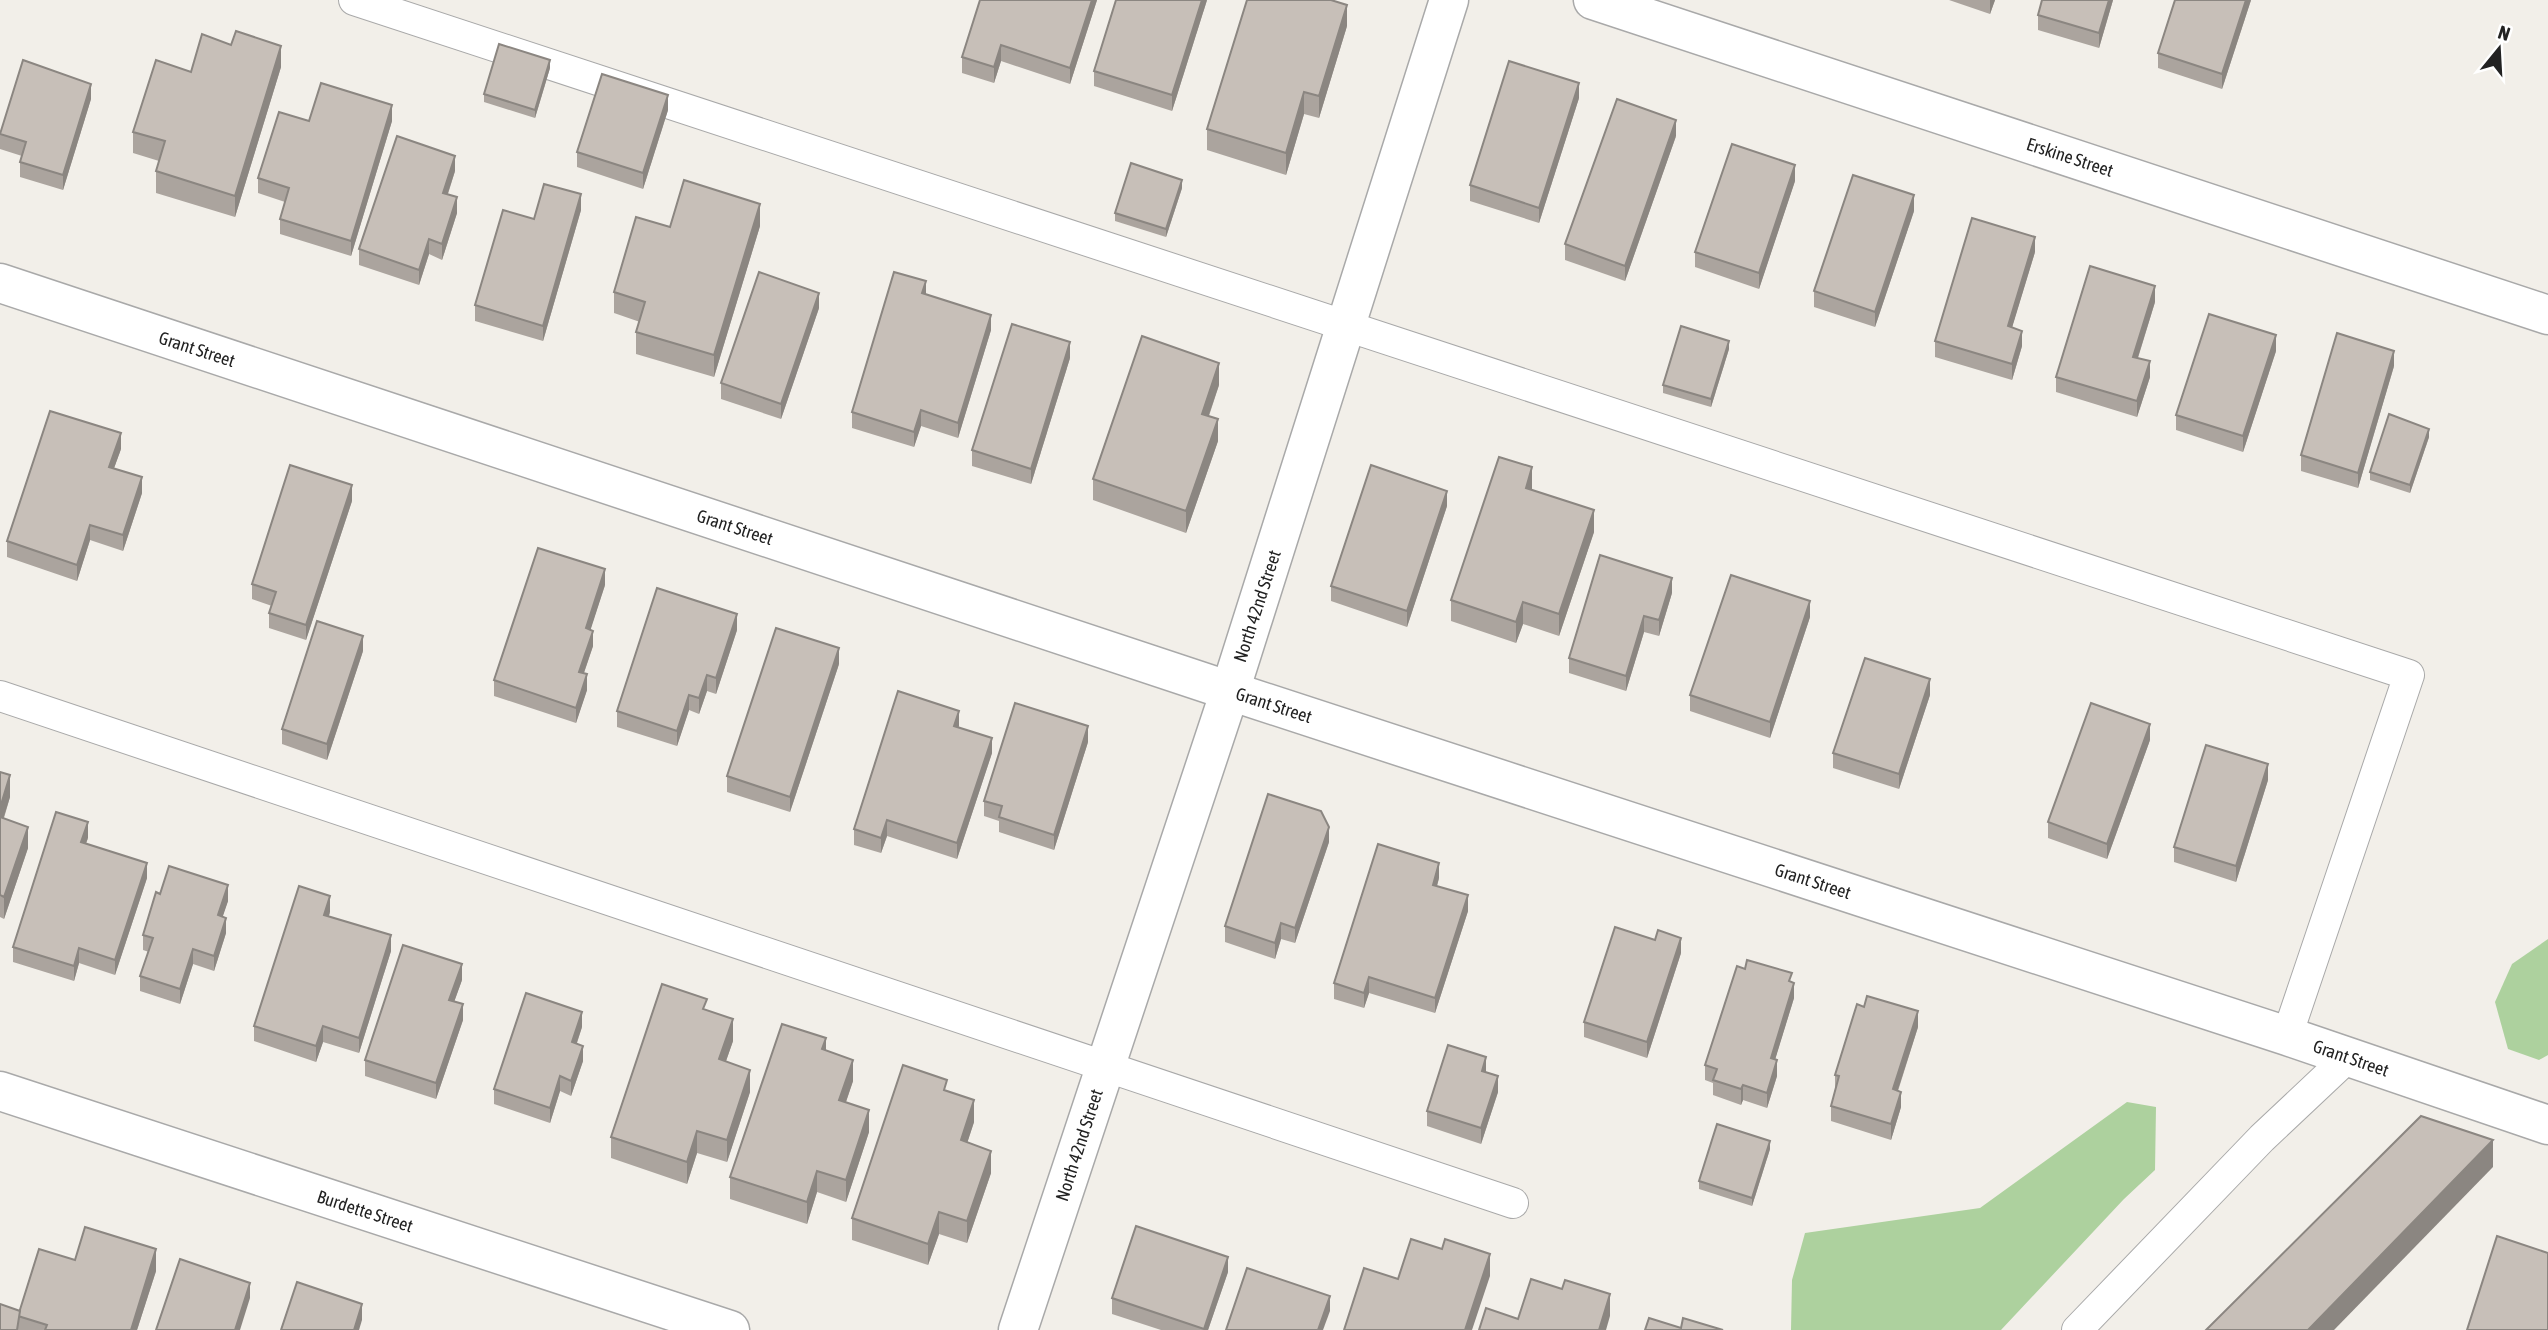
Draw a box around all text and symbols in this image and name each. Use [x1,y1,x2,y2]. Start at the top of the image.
north arrow [2464,14,2534,84]
text: N [2496,21,2513,45]
street label: Erskine Street [2024,133,2116,181]
street label: Grant Street [156,327,238,371]
street label: Grant Street [694,505,776,549]
street label: North 42nd Street [1229,547,1285,665]
street label: Grant Street [1233,683,1315,727]
street label: Grant Street [1772,859,1854,903]
street label: Grant Street [2310,1035,2392,1081]
street label: North 42nd Street [1051,1086,1107,1204]
street label: Burdette Street [314,1186,416,1236]

